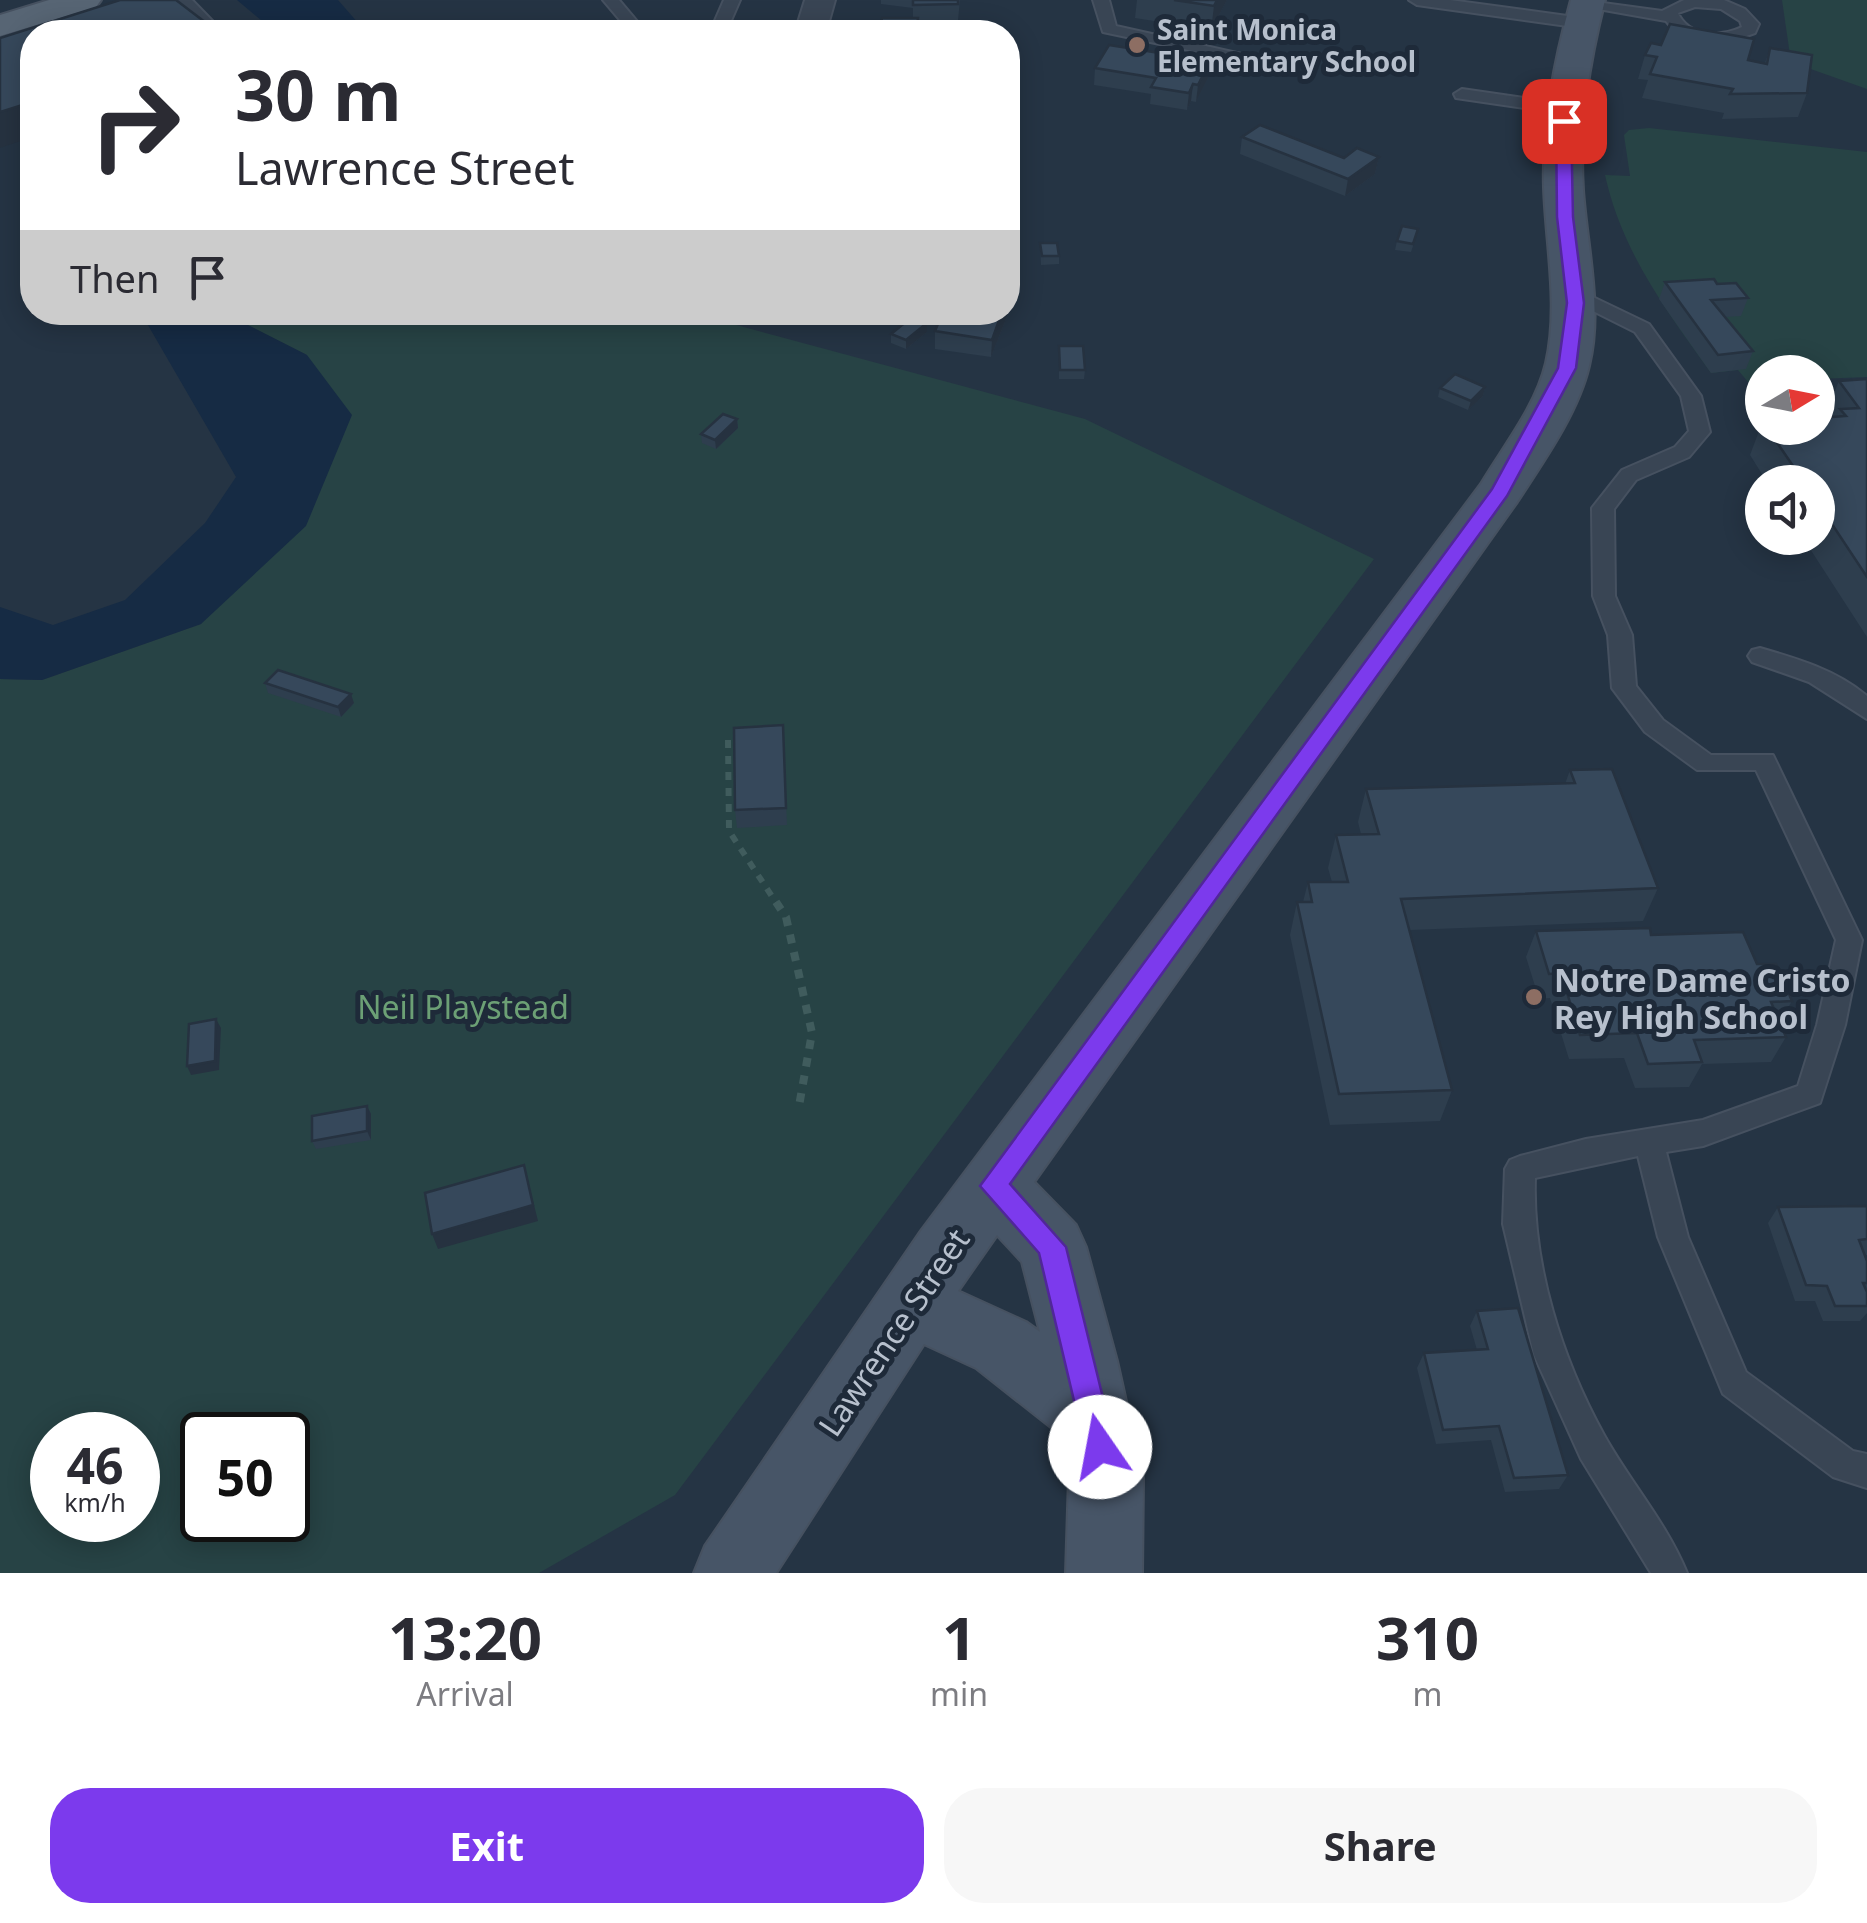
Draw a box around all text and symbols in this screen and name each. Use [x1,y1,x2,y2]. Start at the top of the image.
place label: Saint Monica Elementary School [1157,10,1416,80]
marker: Saint Monica Elementary School [1126,34,1148,56]
text: 30 m [235,46,402,142]
icon: right [70,60,200,190]
pin [1522,79,1607,164]
icon: arrive [1537,94,1592,149]
text: Lawrence Street [235,137,574,198]
icon: arrive [180,250,235,305]
text: Then [70,252,160,304]
north arrow [1745,355,1835,445]
map controls [1745,355,1835,555]
button: sound [1745,465,1835,555]
place label: Notre Dame Cristo Rey High School [1554,958,1851,1038]
park label: Neil Playstead [357,985,569,1028]
marker: Notre Dame Cristo Rey High School [1523,986,1545,1008]
street label: Lawrence Street [808,1220,978,1444]
position arrow [1048,1395,1152,1499]
speed limit sign: 50 [180,1412,310,1542]
text: 46 [66,1431,124,1499]
text: km/h [64,1485,126,1519]
text: 13:20 [388,1596,542,1678]
text: 1 [942,1596,976,1678]
text: 310 [1376,1596,1479,1678]
text: Arrival [416,1672,514,1715]
text: min [930,1672,988,1715]
text: m [1413,1672,1442,1715]
button: Exit [50,1788,924,1903]
button: Share [944,1788,1817,1903]

